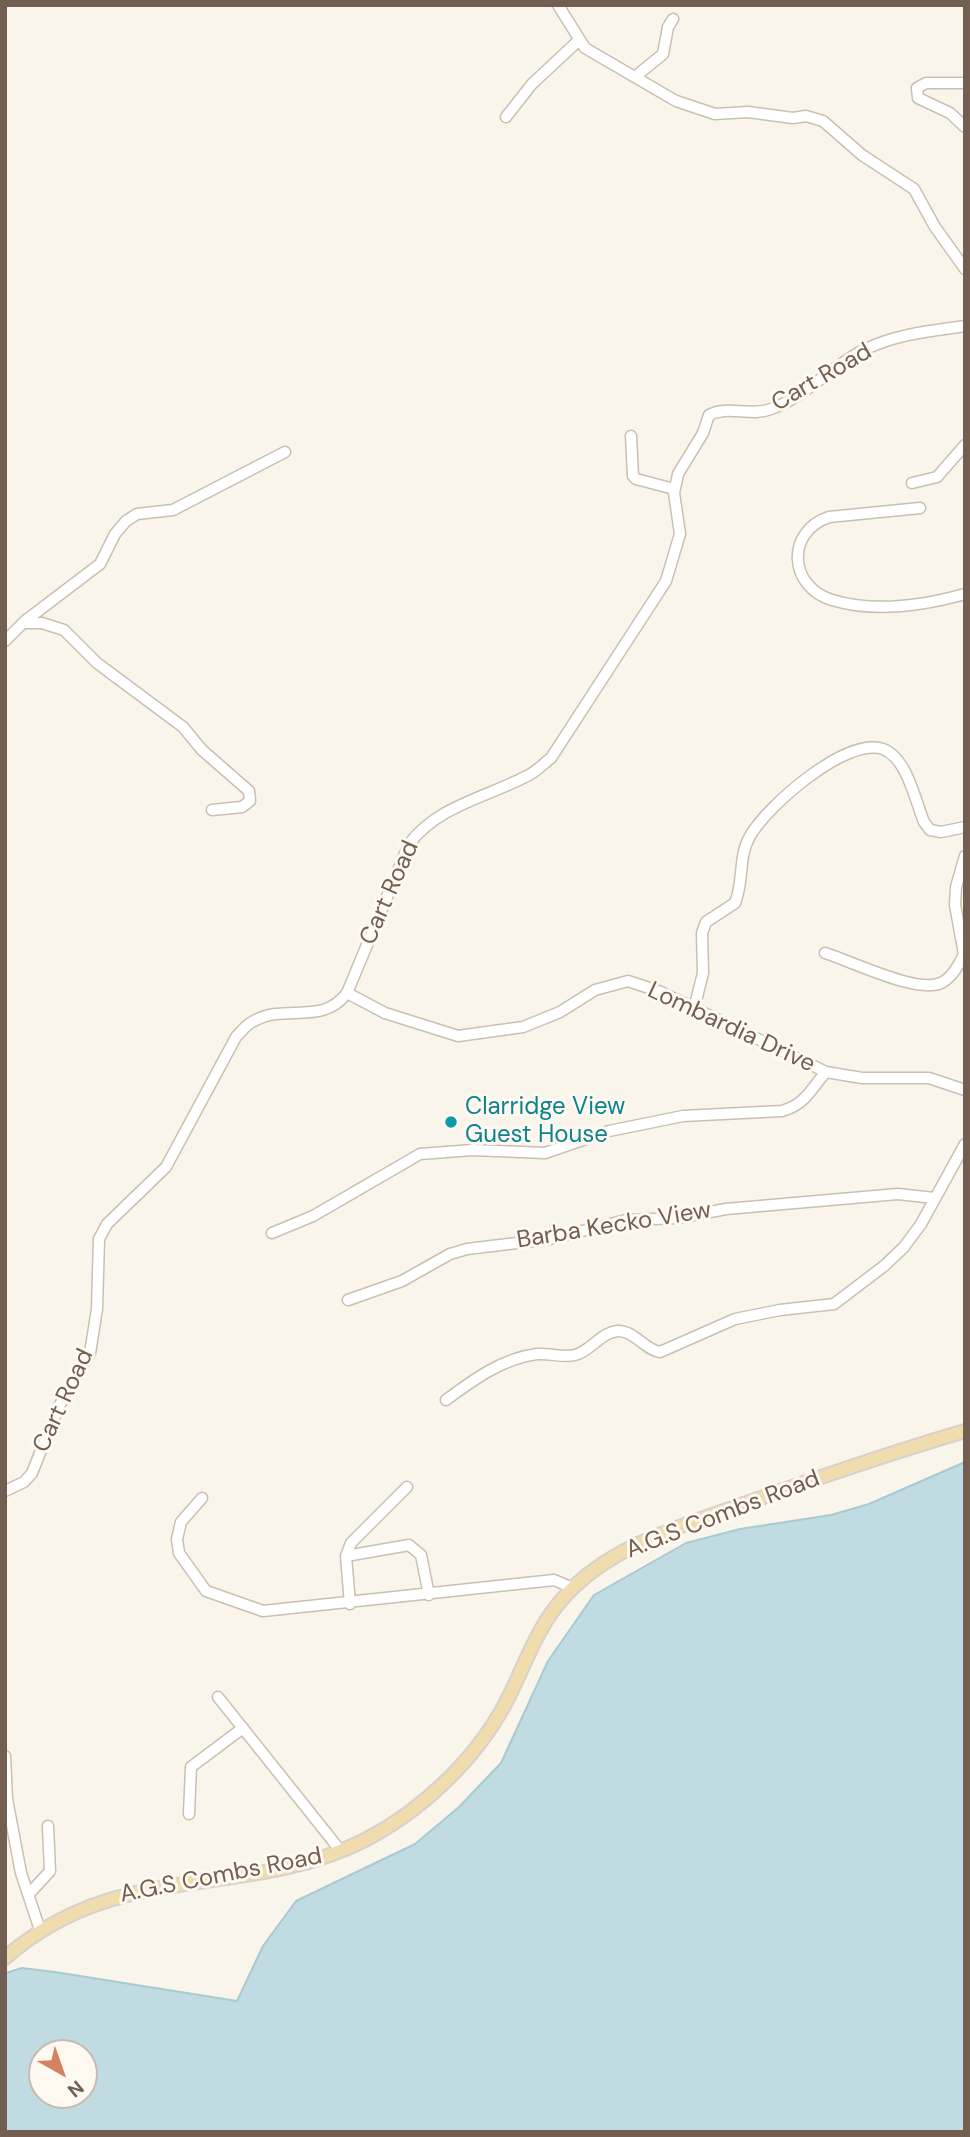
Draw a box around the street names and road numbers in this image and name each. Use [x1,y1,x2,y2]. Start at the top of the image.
street label: Cart Road [767,338,877,418]
street label: Cart Road [354,837,426,949]
street label: Lombardia Drive [643,977,819,1079]
street label: Barba Kecko View [515,1196,713,1256]
street label: Cart Road [28,1345,100,1457]
street label: A.G.S Combs Road [622,1465,824,1565]
street label: A.G.S Combs Road [117,1842,325,1910]

